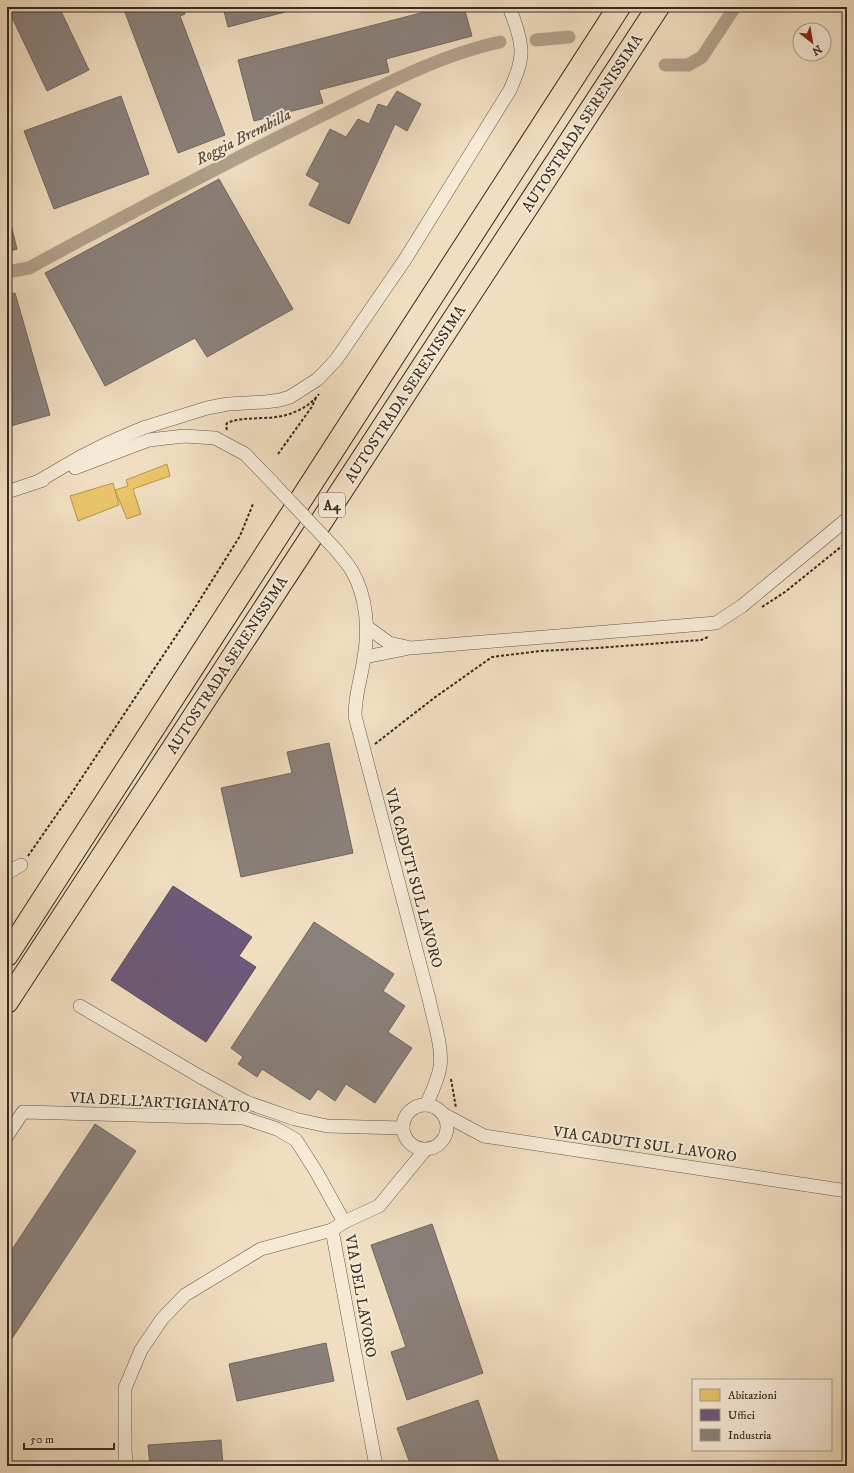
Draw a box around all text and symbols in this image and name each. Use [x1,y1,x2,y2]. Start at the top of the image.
north arrow [792,22,832,62]
street label: AUTOSTRADA SERENISSIMA [518,30,647,216]
text: N [809,41,824,58]
water label: Roggia Brembilla [192,104,294,170]
street label: AUTOSTRADA SERENISSIMA [341,301,470,487]
road number: A4 [319,493,345,517]
street label: AUTOSTRADA SERENISSIMA [163,572,292,758]
street label: VIA CADUTI SUL LAVORO [380,785,447,970]
street label: VIA DELL'ARTIGIANATO [69,1088,250,1117]
street label: VIA CADUTI SUL LAVORO [551,1122,738,1167]
street label: VIA DEL LAVORO [340,1232,381,1359]
legend [692,1379,832,1451]
text: Abitazioni [728,1388,777,1403]
text: Uffici [728,1408,755,1423]
scale bar [24,1425,114,1451]
text: Industria [728,1428,772,1443]
text: 50 m [30,1432,54,1447]

